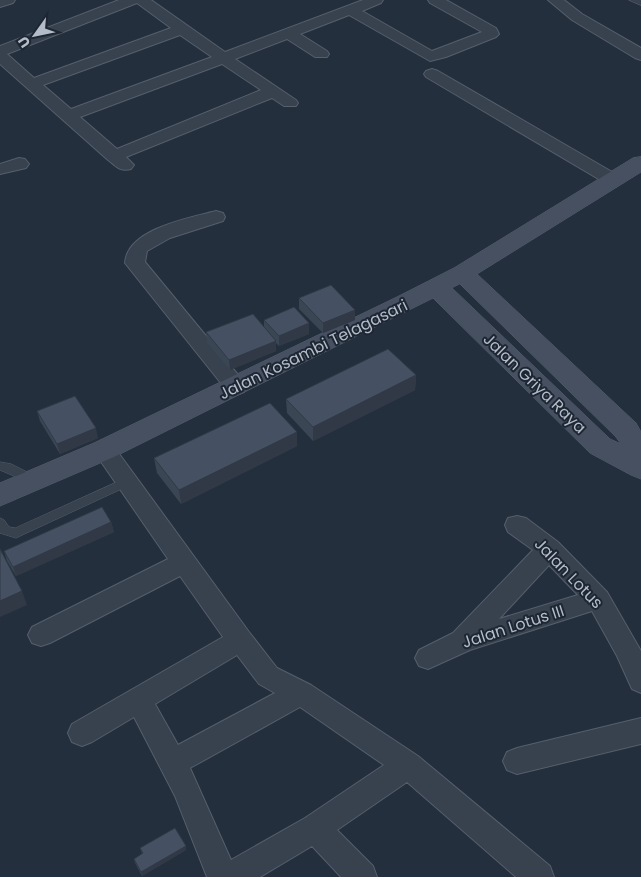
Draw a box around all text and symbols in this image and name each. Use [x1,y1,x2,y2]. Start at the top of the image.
north arrow [10,10,60,60]
text: U [13,32,35,52]
street label: Jalan Kosambi Telagasari [215,294,411,405]
street label: Jalan Griya Raya [478,328,591,439]
street label: Jalan Lotus [529,533,608,614]
street label: Jalan Lotus III [459,599,567,654]

